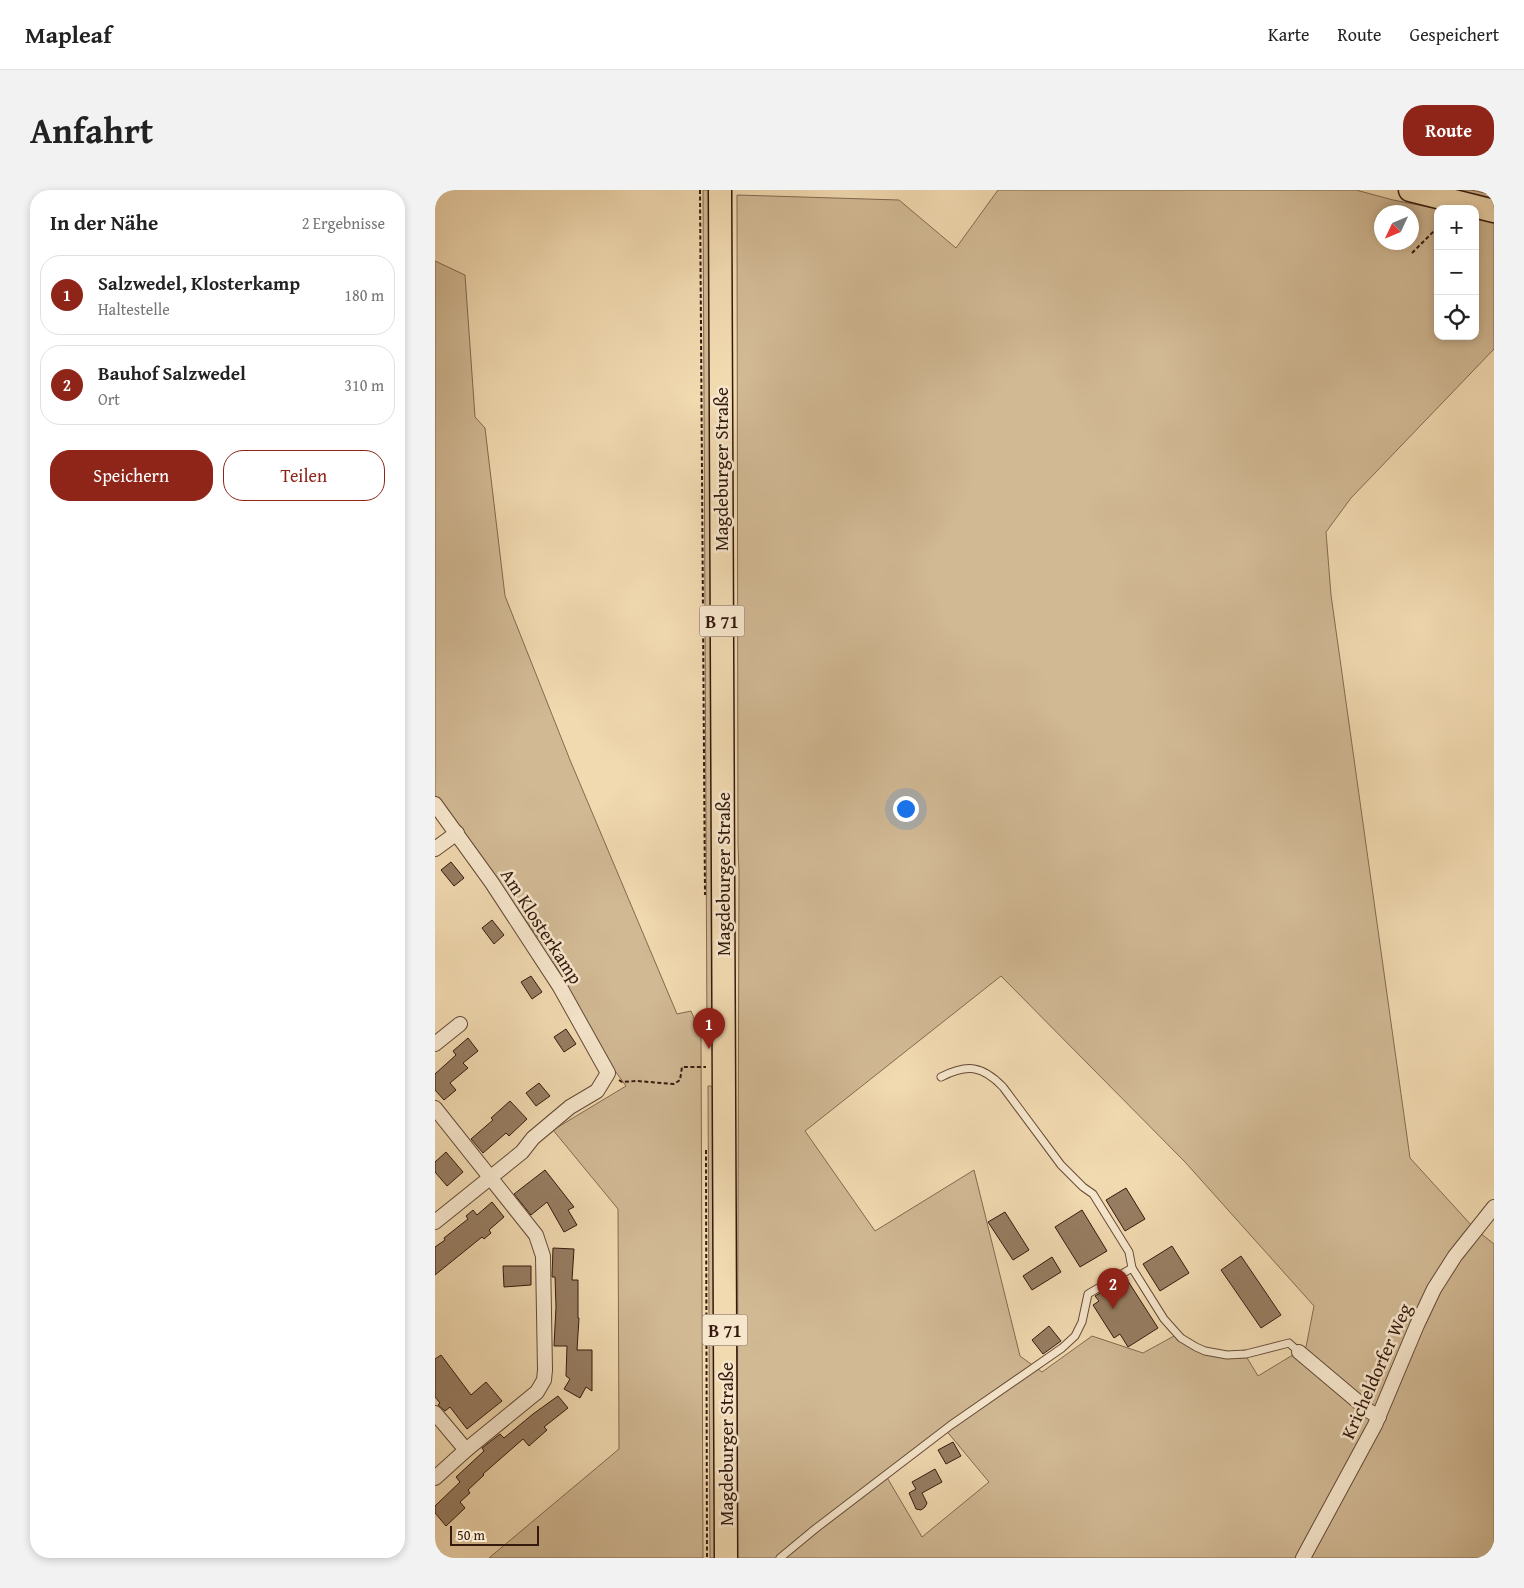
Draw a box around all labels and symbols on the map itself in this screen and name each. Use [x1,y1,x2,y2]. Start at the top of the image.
north arrow [1374,205,1419,250]
street label: Magdeburger Straße [707,387,735,551]
road number: B 71 [699,606,745,636]
street label: Magdeburger Straße [709,792,737,956]
your location [893,796,919,822]
street label: Am Klosterkamp [494,863,590,989]
pin: 1 [693,1008,725,1049]
pin: 2 [1097,1268,1129,1309]
street label: Kricheldorfer Weg [1334,1298,1419,1443]
road number: B 71 [703,1314,747,1346]
street label: Magdeburger Straße [712,1362,740,1526]
scale bar [450,1523,539,1546]

